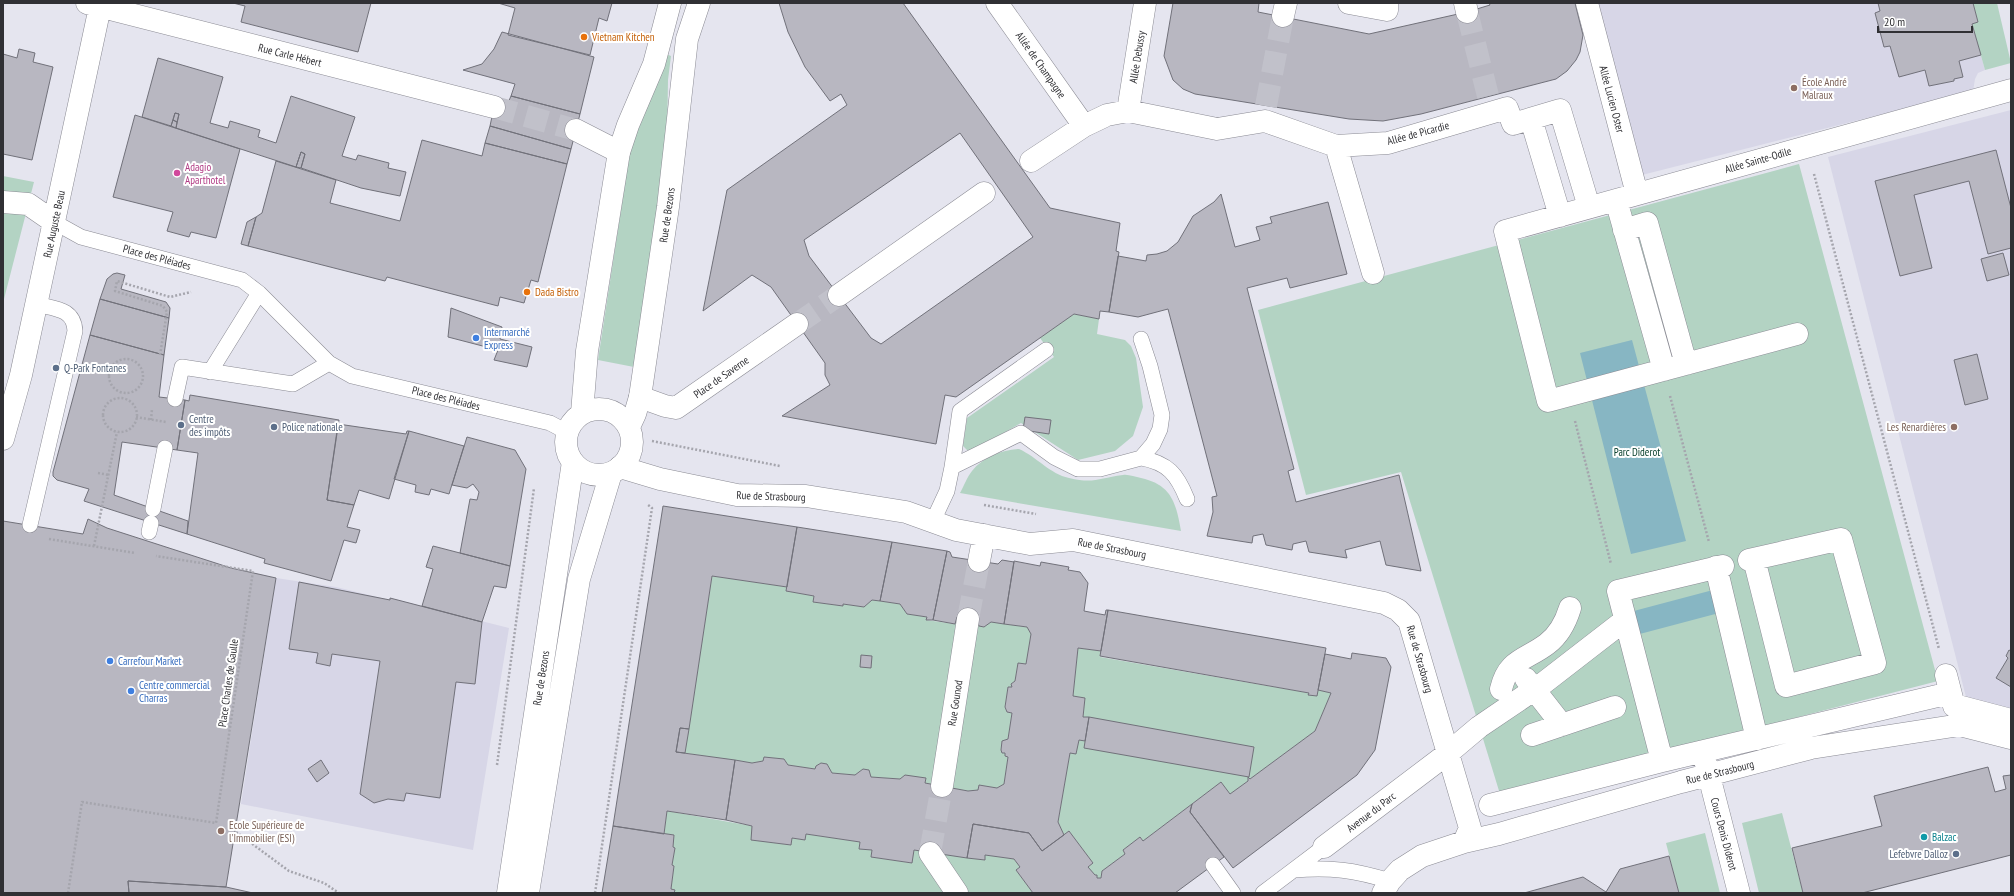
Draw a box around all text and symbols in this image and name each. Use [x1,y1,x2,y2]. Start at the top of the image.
scale bar [1878,8,1972,34]
text: 20 m [1884,14,1905,29]
street label: Allée de Champagne [1013,29,1069,101]
street label: Allée Debussy [1126,29,1148,84]
place label: Vietnam Kitchen [591,30,655,44]
marker: Vietnam Kitchen [579,32,589,42]
street label: Rue Carle Hébert [257,40,323,70]
street label: Allée Lucien Oster [1596,64,1628,134]
place label: École André Malraux [1802,75,1847,102]
marker: École André Malraux [1789,83,1799,93]
street label: Allée de Picardie [1385,118,1451,148]
street label: Allée Sainte-Odile [1723,144,1794,176]
place label: Adagio Aparthotel [185,160,226,187]
marker: Adagio Aparthotel [172,168,182,178]
street label: Rue de Bezons [656,186,678,243]
street label: Rue Auguste Beau [40,189,68,259]
street label: Place des Pléiades [121,241,193,273]
place label: Dada Bistro [535,285,579,299]
marker: Dada Bistro [522,287,532,297]
place label: Intermarché Express [484,325,530,352]
marker: Intermarché Express [471,333,481,343]
street label: Place de Saverne [691,353,752,401]
place label: Q-Park Fontanes [64,361,127,375]
marker: Q-Park Fontanes [51,363,61,373]
street label: Place des Pléiades [410,383,482,413]
place label: Centre des impôts [189,412,230,439]
marker: Centre des impôts [176,420,186,430]
place label: Police nationale [282,420,343,434]
place label: Les Renardières [1887,420,1946,434]
marker: Police nationale [269,422,279,432]
marker: Les Renardières [1949,422,1959,432]
park label: Parc Diderot [1614,445,1660,459]
street label: Rue de Strasbourg [736,488,806,504]
street label: Rue de Strasbourg [1077,534,1148,562]
street label: Rue de Strasbourg [1404,624,1436,695]
street label: Place Charles de Gaulle [215,638,241,728]
street label: Rue de Bezons [530,649,552,706]
place label: Carrefour Market [118,654,182,668]
marker: Carrefour Market [105,656,115,666]
place label: Centre commercial Charras [139,678,210,705]
street label: Rue Gounod [944,679,966,727]
marker: Centre commercial Charras [126,686,136,696]
street label: Rue de Strasbourg [1685,757,1756,787]
street label: Avenue du Parc [1344,789,1398,835]
street label: Cours Denis Diderot [1708,796,1740,872]
place label: Ecole Supérieure de l'Immobilier (ESI) [229,818,305,845]
marker: Ecole Supérieure de l'Immobilier (ESI) [216,826,226,836]
place label: Balzac [1932,830,1957,844]
marker: Balzac [1919,832,1929,842]
place label: Lefebvre Dalloz [1889,847,1948,861]
marker: Lefebvre Dalloz [1951,849,1961,859]

